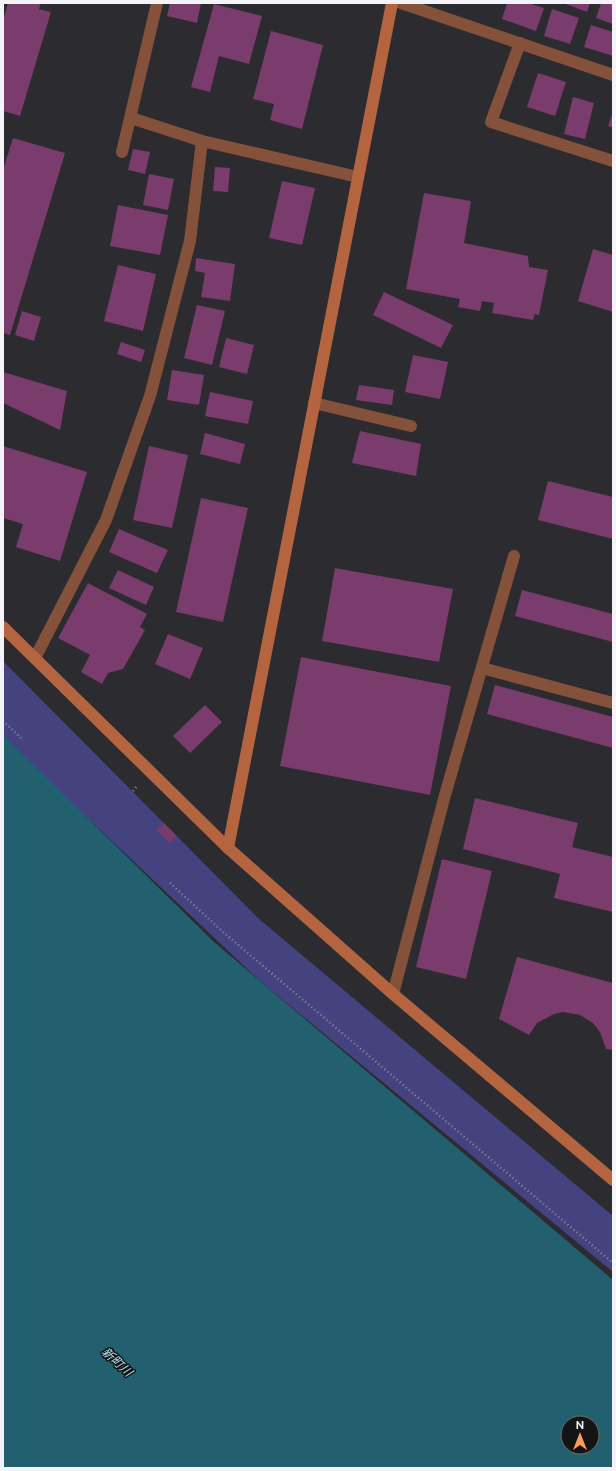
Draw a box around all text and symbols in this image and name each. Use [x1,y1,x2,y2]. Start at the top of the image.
water label: 新町川 [99,1345,136,1381]
north arrow [560,1415,600,1455]
text: N [576,1419,584,1432]

